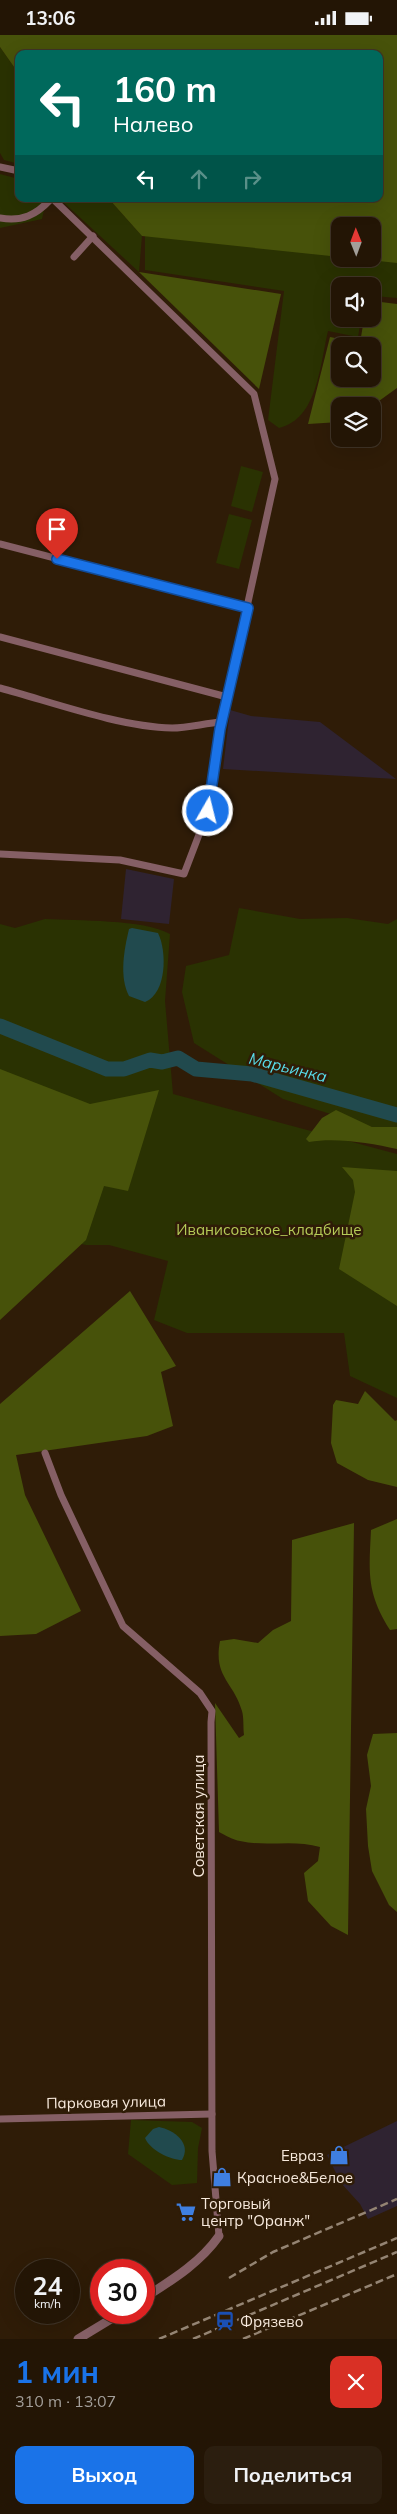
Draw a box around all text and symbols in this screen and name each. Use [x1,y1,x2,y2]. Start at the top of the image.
text: 13:06 [25,6,75,30]
text: 160 m [113,67,217,111]
icon: left [30,70,95,135]
text: Налево [113,110,193,138]
icon: left [132,165,160,193]
icon: ahead [185,165,213,193]
icon: right [238,165,266,193]
north arrow [331,217,381,267]
map controls [331,217,381,447]
button: sound [331,277,381,327]
button: search [331,337,381,387]
button: layers [331,397,381,447]
pin [36,508,78,559]
icon: arrive [43,515,71,543]
position arrow [181,784,233,836]
water label: Марьинка [247,1048,329,1086]
park label: Иванисовское_кладбище [176,1220,362,1239]
street label: Советская улица [189,1755,208,1877]
street label: Парковая улица [46,2091,166,2113]
shop icon: Евраз [328,2144,350,2166]
place label: Евраз [281,2146,324,2165]
shop icon: Красное&Белое [211,2166,233,2188]
place label: Красное&Белое [237,2168,353,2187]
place label: Торговый центр "Оранж" [201,2194,310,2230]
supermarket icon: Торговый центр "Оранж" [175,2201,197,2223]
speed limit sign: 30 [90,2259,155,2324]
text: 24 [32,2270,63,2301]
text: km/h [34,2296,61,2311]
station icon: Фрязево [214,2310,236,2332]
place label: Фрязево [240,2312,303,2331]
text: 1 мин [15,2353,99,2391]
button: close [330,2356,382,2408]
text: 310 m · 13:07 [15,2391,116,2411]
button: Выход [15,2446,194,2504]
button: Поделиться [204,2446,382,2504]

